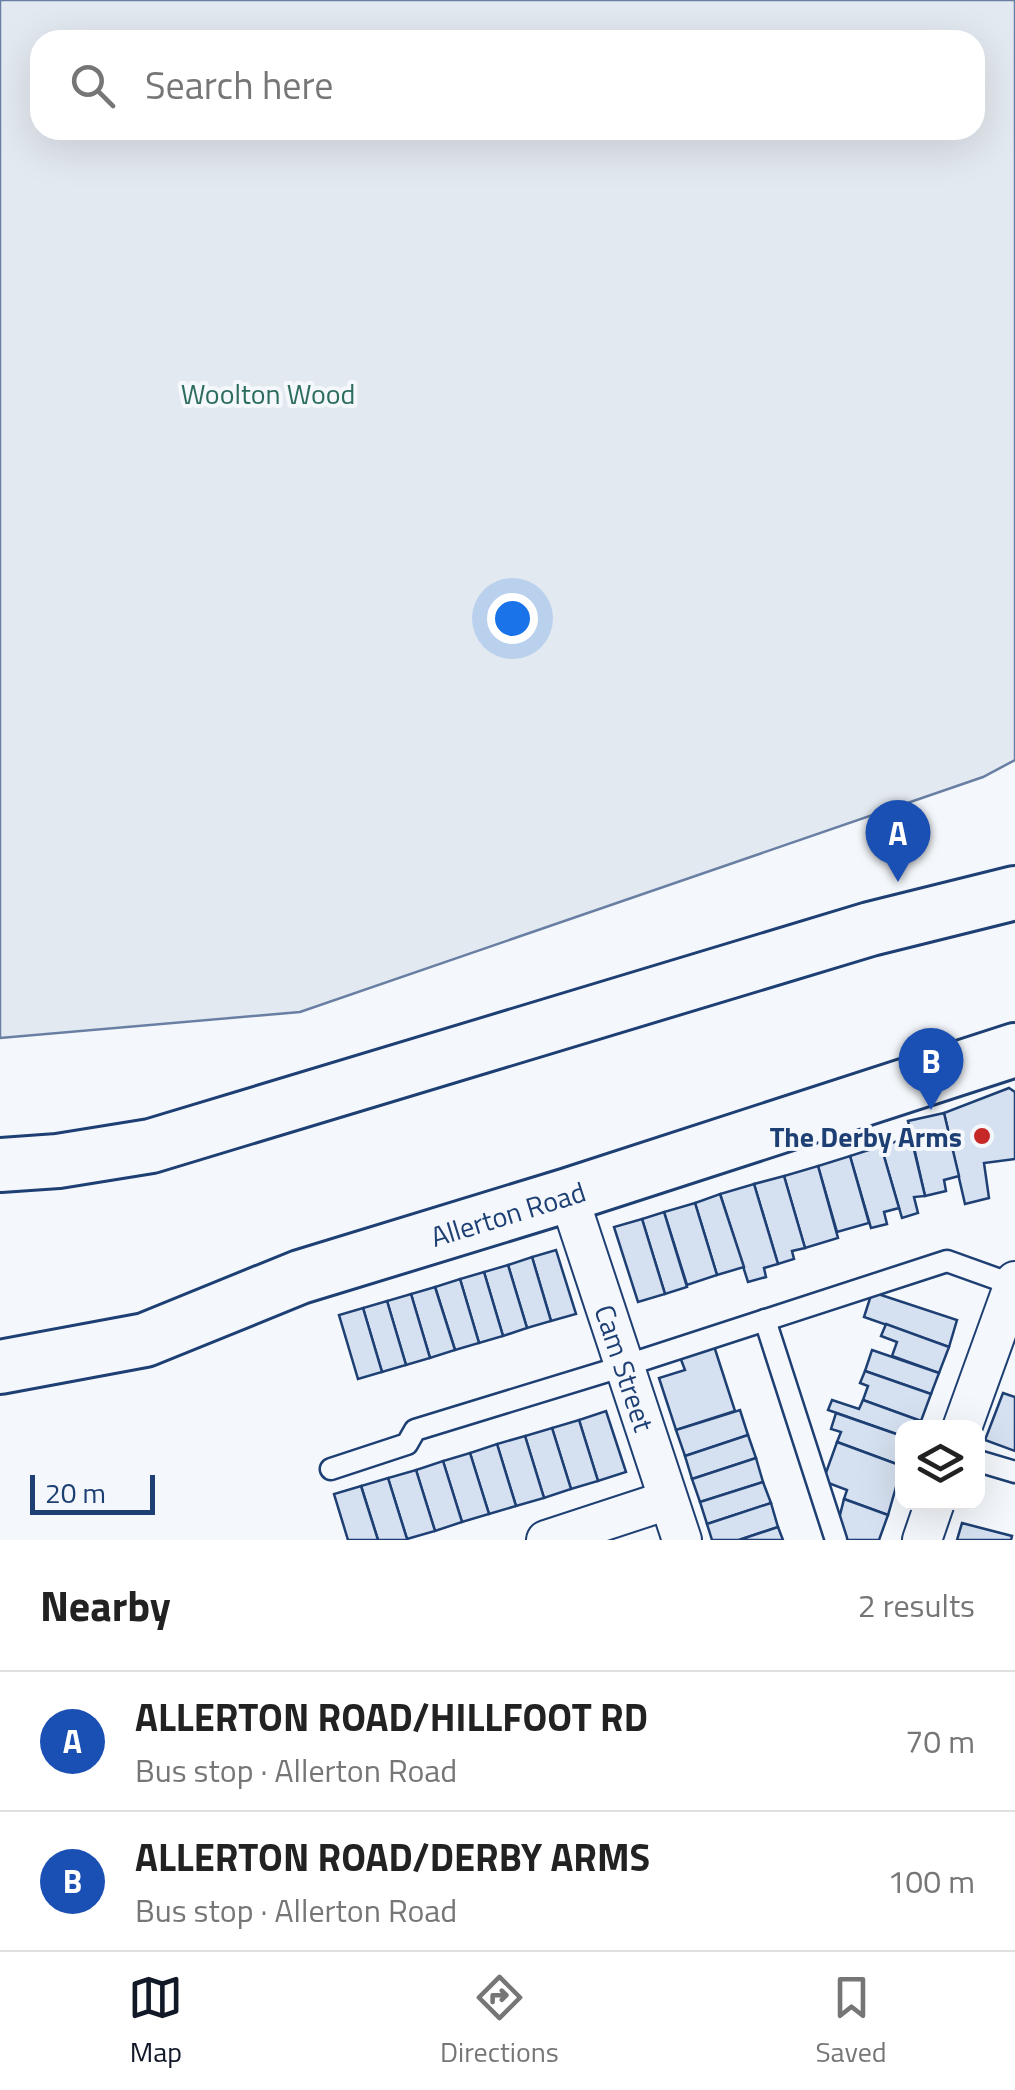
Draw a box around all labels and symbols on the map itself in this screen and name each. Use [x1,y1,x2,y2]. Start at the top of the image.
park label: Woolton Wood [181,372,355,415]
your location [487,593,538,644]
pin: A [866,800,930,882]
pin: B [898,1028,964,1110]
place label: The Derby Arms [770,1115,962,1158]
marker: The Derby Arms [971,1125,993,1147]
street label: Allerton Road [425,1169,591,1257]
street label: Cam Street [584,1299,666,1437]
scale bar [30,1470,155,1514]

